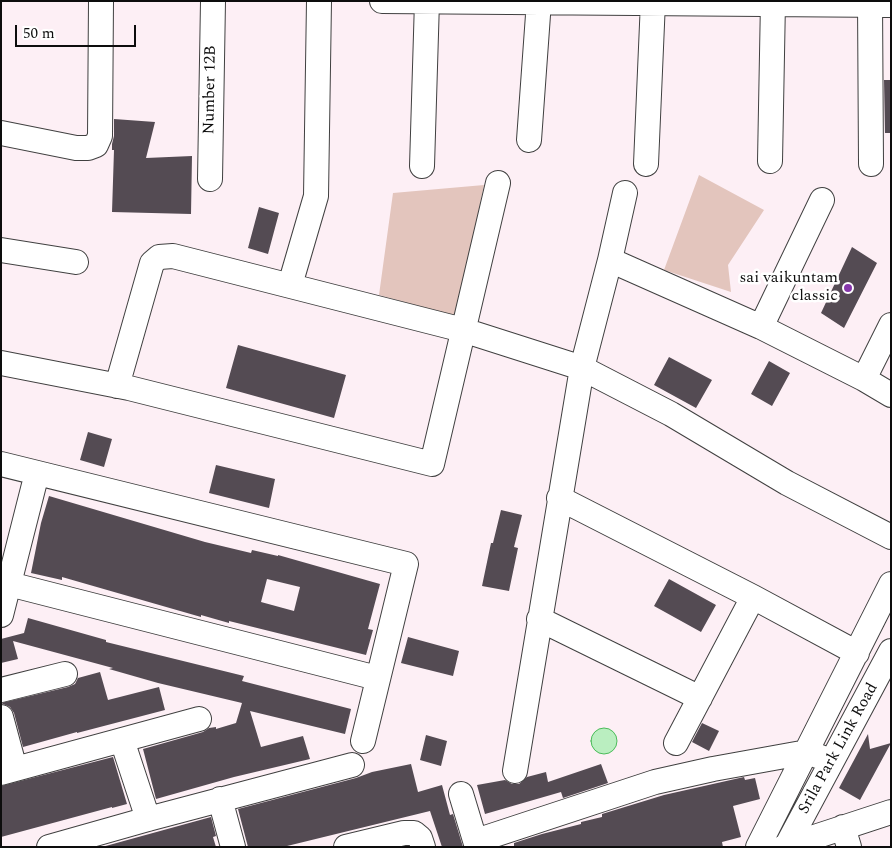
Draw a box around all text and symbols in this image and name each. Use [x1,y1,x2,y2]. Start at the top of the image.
scale bar [18,15,139,47]
text: 50 m [23,22,55,45]
street label: Number 12B [201,45,221,135]
place label: sai vaikuntam classic [739,269,838,307]
marker: sai vaikuntam classic [842,282,854,294]
street label: Srila Park Link Road [795,680,883,818]

